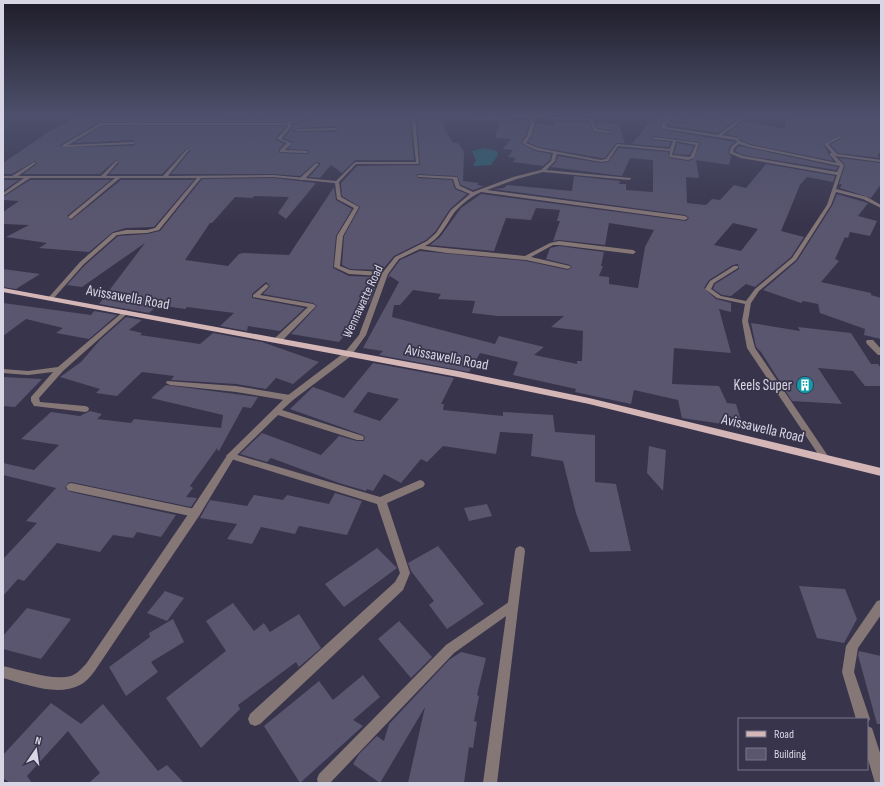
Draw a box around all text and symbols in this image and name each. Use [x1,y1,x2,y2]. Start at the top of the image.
street label: Wennawatte Road [339,262,387,340]
street label: Avissawella Road [84,281,171,314]
street label: Avissawella Road [403,340,490,375]
building icon: Keels Super [795,375,815,395]
place label: Keels Super [734,376,793,395]
street label: Avissawella Road [719,410,806,447]
legend [738,718,868,770]
text: Road [774,727,794,742]
north arrow [16,730,56,770]
text: N [34,734,43,748]
text: Building [774,747,806,762]

